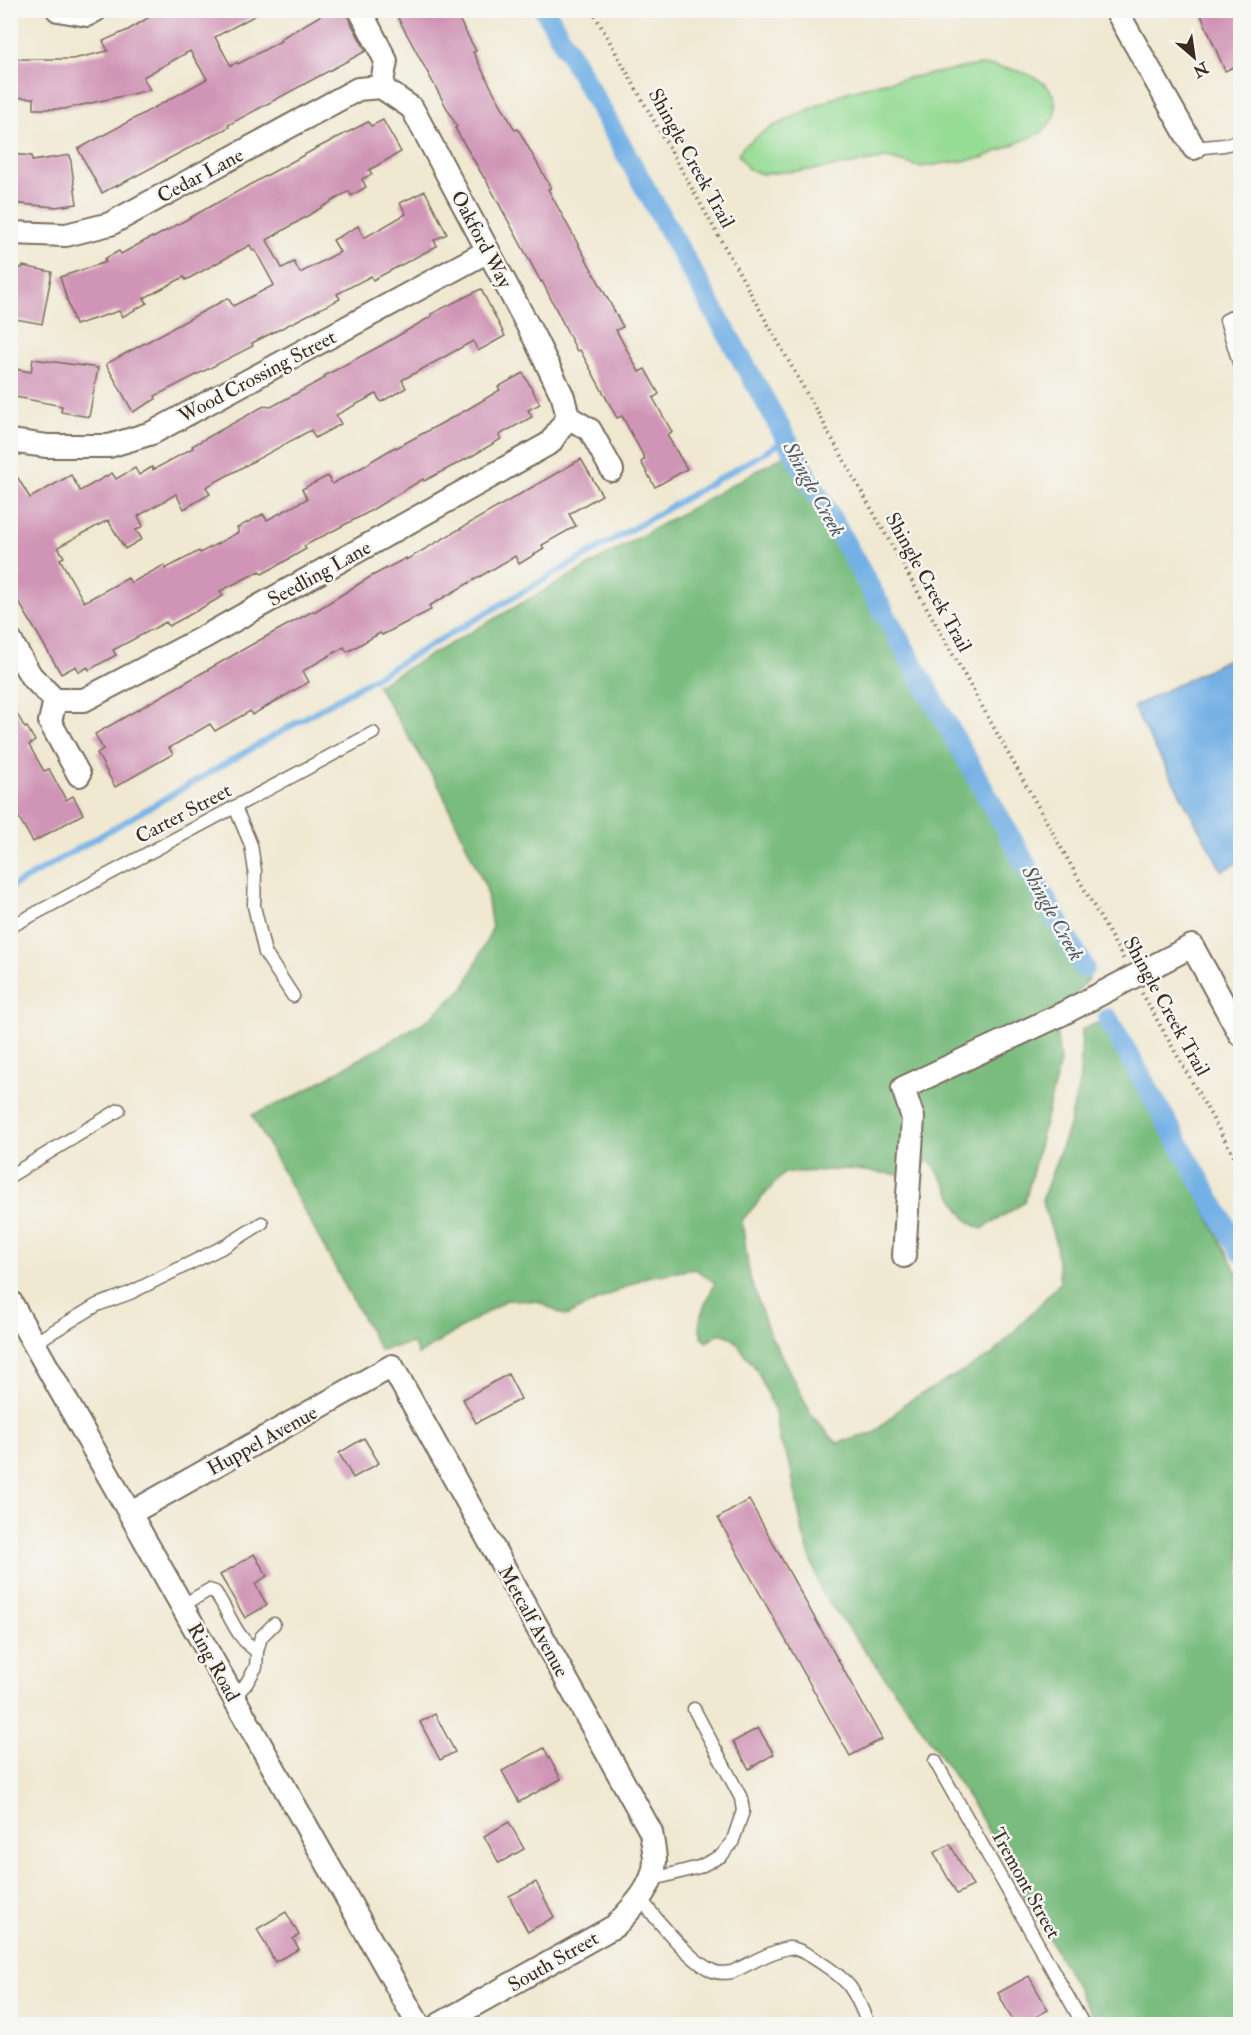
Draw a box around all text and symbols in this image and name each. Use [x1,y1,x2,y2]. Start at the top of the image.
north arrow [1164,27,1224,87]
text: N [1189,57,1213,82]
street label: Shingle Creek Trail [643,84,740,232]
street label: Cedar Lane [153,142,248,209]
street label: Oakford Way [445,186,518,293]
street label: Wood Crossing Street [173,324,341,429]
water label: Shingle Creek [776,436,851,542]
street label: Shingle Creek Trail [880,508,977,656]
street label: Seedling Lane [263,535,375,612]
street label: Carter Street [131,778,236,849]
water label: Shingle Creek [1015,860,1090,966]
street label: Shingle Creek Trail [1118,932,1215,1080]
street label: Huppel Avenue [203,1400,322,1482]
street label: Metcalf Avenue [493,1561,575,1681]
street label: Ring Road [182,1619,245,1706]
street label: Tremont Street [985,1824,1066,1943]
street label: South Street [504,1925,603,1997]

